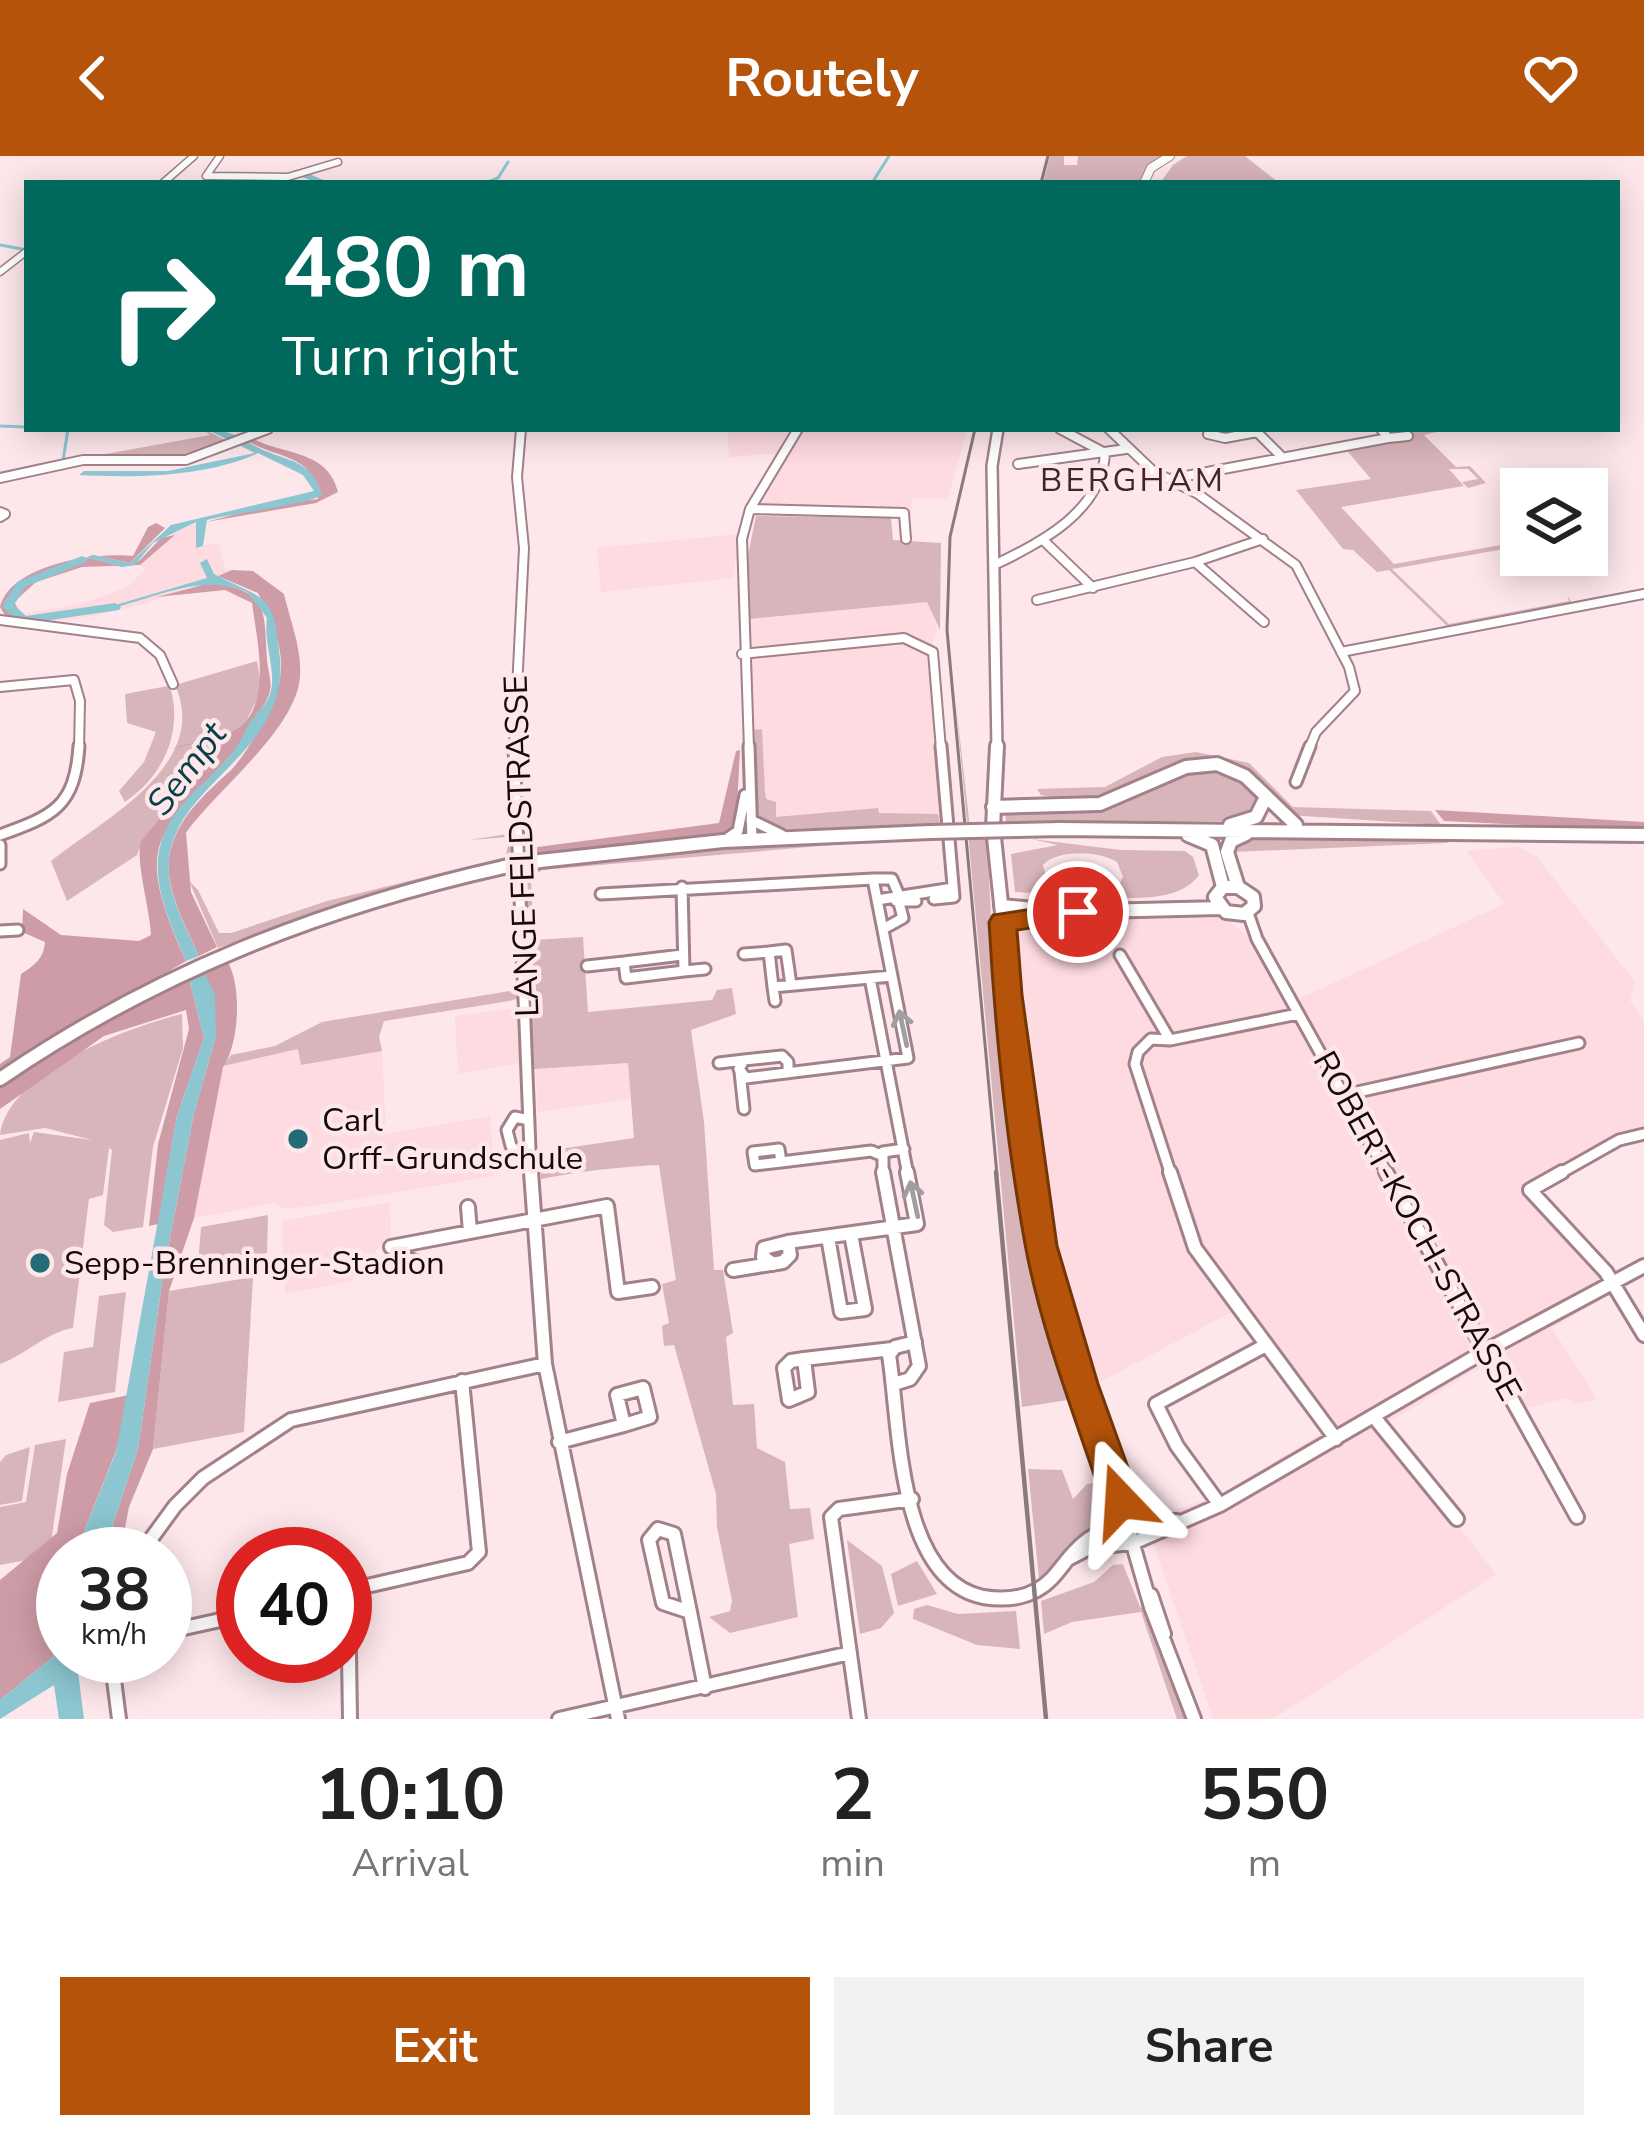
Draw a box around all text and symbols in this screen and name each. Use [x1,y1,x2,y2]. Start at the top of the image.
text: Routely [725,41,919,115]
icon: back [60,45,126,111]
icon: heart [1518,45,1584,111]
text: 480 m [282,211,530,326]
icon: right [84,228,240,384]
text: Turn right [282,320,518,394]
district label: BERGHAM [1040,458,1226,503]
map controls [1500,468,1608,576]
button: layers [1500,468,1608,576]
street label: LANGE FELDSTRASSE [494,674,550,1018]
water label: Sempt [136,711,239,826]
pin [1027,861,1129,963]
icon: arrive [1045,879,1111,945]
one-way arrow [891,1009,914,1047]
street label: ROBERT-KOCH-STRASSE [1302,1043,1532,1409]
place label: Carl Orff-Grundschule [322,1098,583,1181]
marker: Carl Orff-Grundschule [285,1126,311,1152]
one-way arrow [902,1180,925,1218]
place label: Sepp-Brenninger-Stadion [64,1241,445,1286]
marker: Sepp-Brenninger-Stadion [27,1250,53,1276]
position arrow [1058,1438,1184,1564]
speed limit sign: 40 [216,1527,372,1683]
text: 38 [78,1549,150,1631]
text: km/h [81,1614,147,1655]
text: 10:10 [315,1746,505,1844]
text: 2 [831,1746,874,1844]
text: 550 [1200,1746,1329,1844]
text: Arrival [351,1837,469,1890]
text: min [820,1837,885,1890]
text: m [1248,1837,1281,1890]
button: Exit [60,1977,810,2115]
button: Share [834,1977,1584,2115]

